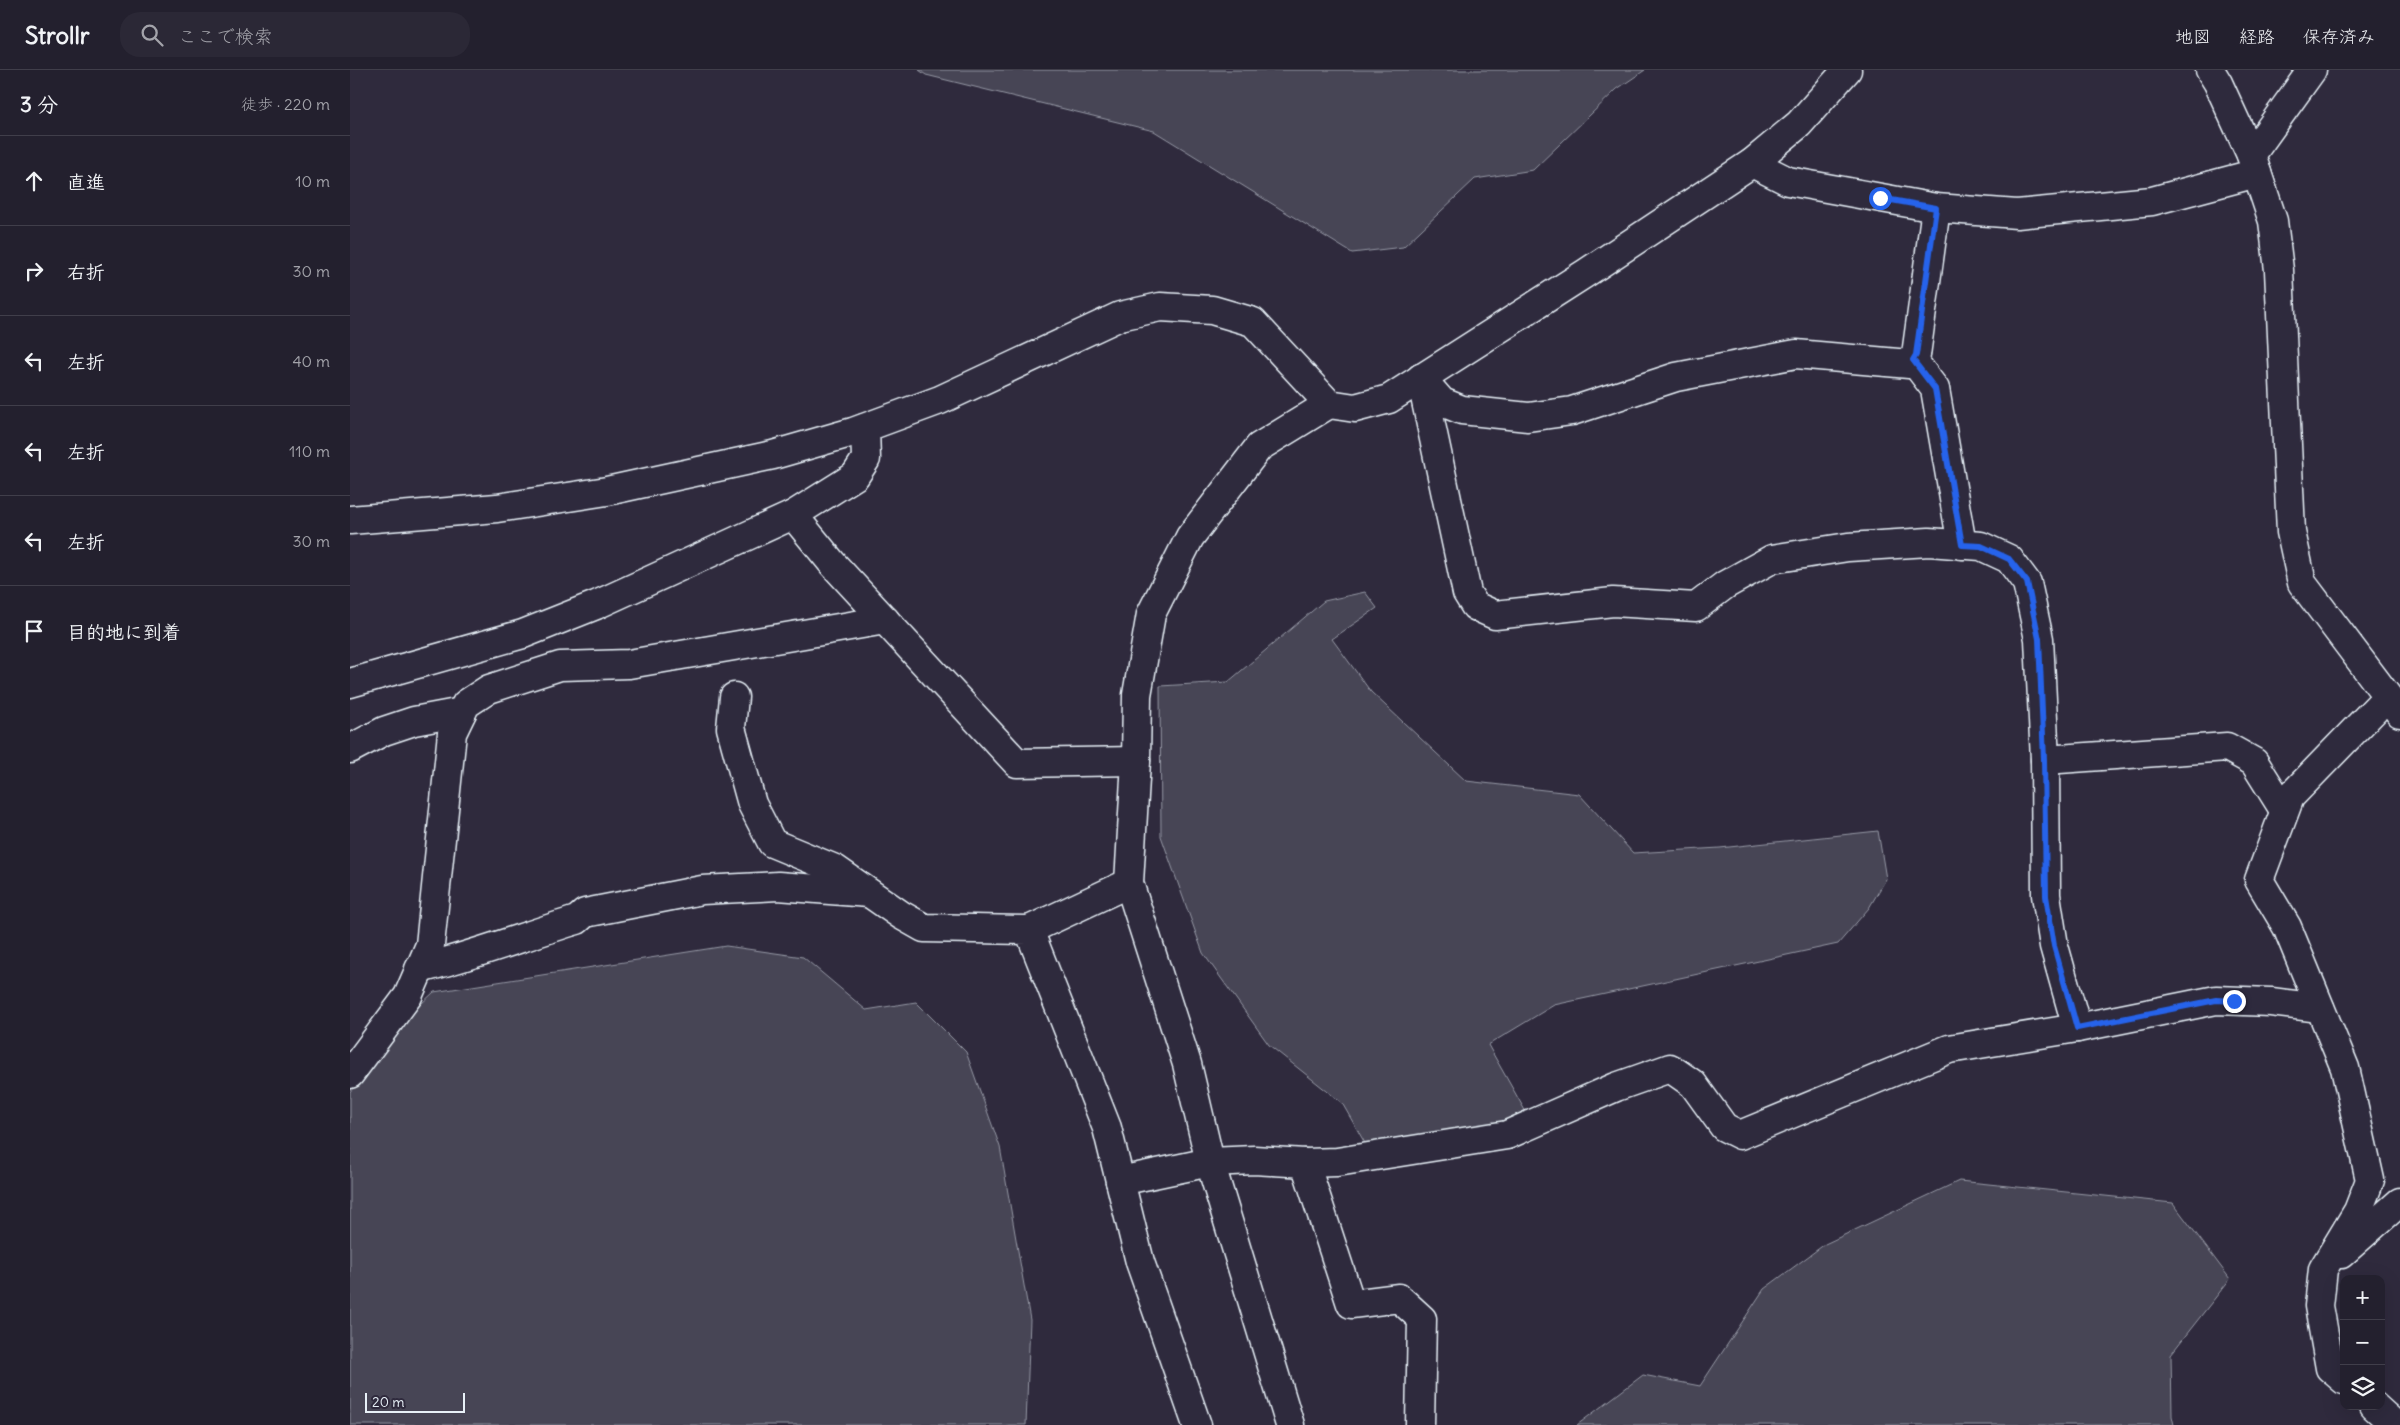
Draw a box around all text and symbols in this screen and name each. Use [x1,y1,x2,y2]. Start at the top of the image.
search box [120,12,470,57]
text: Strollr [25,20,90,50]
icon: search [138,21,166,49]
text: ここで検索 [178,24,273,48]
text: 地図 [2175,25,2211,48]
text: 経路 [2239,25,2275,48]
text: 保存済み [2303,25,2375,48]
text: 3 分 [20,91,58,118]
text: 徒歩 · 220 m [241,94,330,114]
icon: ahead [20,167,48,195]
text: 直進 [67,170,105,194]
text: 10 m [295,171,330,191]
route start [1869,187,1892,210]
icon: right [20,257,48,285]
text: 右折 [67,260,105,284]
text: 30 m [293,261,330,281]
icon: left [20,347,48,375]
text: 左折 [67,350,105,374]
text: 40 m [292,351,330,371]
icon: left [20,437,48,465]
text: 左折 [67,440,105,464]
text: 110 m [289,441,330,461]
icon: left [20,527,48,555]
text: 左折 [67,530,105,554]
text: 30 m [293,531,330,551]
icon: arrive [20,617,48,645]
text: 目的地に到着 [67,620,181,644]
route end [2223,990,2246,1013]
map controls [2340,1275,2385,1410]
button: + [2340,1275,2385,1320]
button: − [2340,1320,2385,1365]
button: layers [2340,1365,2385,1410]
scale bar [365,1390,465,1413]
text: 20 m [372,1393,405,1411]

